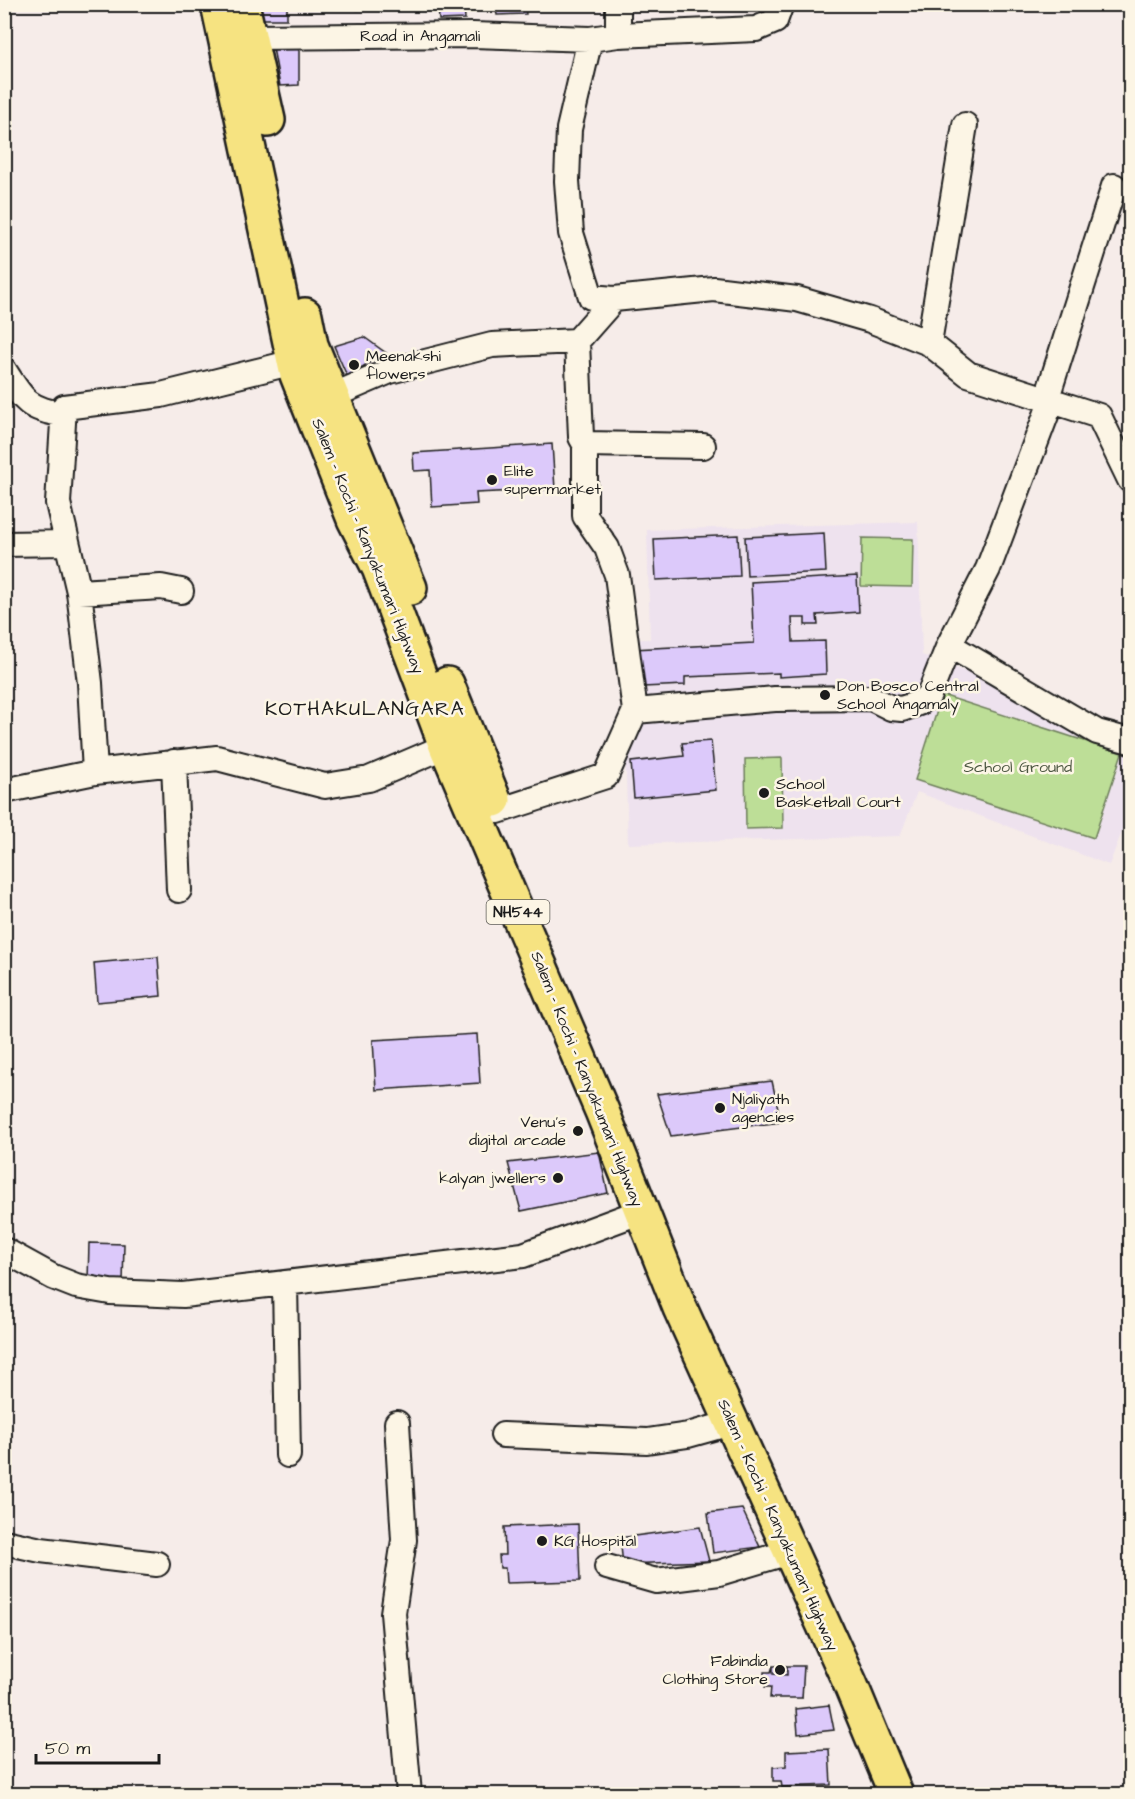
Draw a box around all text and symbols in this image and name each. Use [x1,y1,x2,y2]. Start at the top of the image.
street label: Road in Angamali [360,25,481,48]
place label: Meenakshi flowers [366,345,441,385]
marker: Meenakshi flowers [347,358,361,372]
street label: Salem - Kochi - Kanyakumari Highway [306,415,430,678]
place label: Elite supermarket [504,460,601,500]
marker: Elite supermarket [485,473,499,487]
place label: Don Bosco Central School Angamaly [837,675,979,716]
marker: Don Bosco Central School Angamaly [818,688,832,702]
district label: KOTHAKULANGARA [265,695,465,723]
park label: School Ground [964,756,1072,778]
place label: School Basketball Court [776,773,901,813]
marker: School Basketball Court [757,786,771,800]
road number: NH544 [486,900,550,924]
street label: Salem - Kochi - Kanyakumari Highway [525,948,649,1211]
place label: Njaliyath agencies [732,1088,794,1129]
marker: Njaliyath agencies [713,1101,727,1115]
place label: Venu's digital arcade [469,1111,566,1152]
marker: Venu's digital arcade [571,1124,585,1138]
place label: kalyan jwellers [439,1167,546,1190]
marker: kalyan jwellers [551,1171,565,1185]
street label: Salem - Kochi - Kanyakumari Highway [711,1395,844,1655]
place label: KG Hospital [554,1530,636,1552]
marker: KG Hospital [535,1534,549,1548]
place label: Fabindia Clothing Store [662,1650,768,1691]
marker: Fabindia Clothing Store [773,1663,787,1677]
scale bar [36,1727,159,1765]
text: 50 m [45,1736,90,1761]

